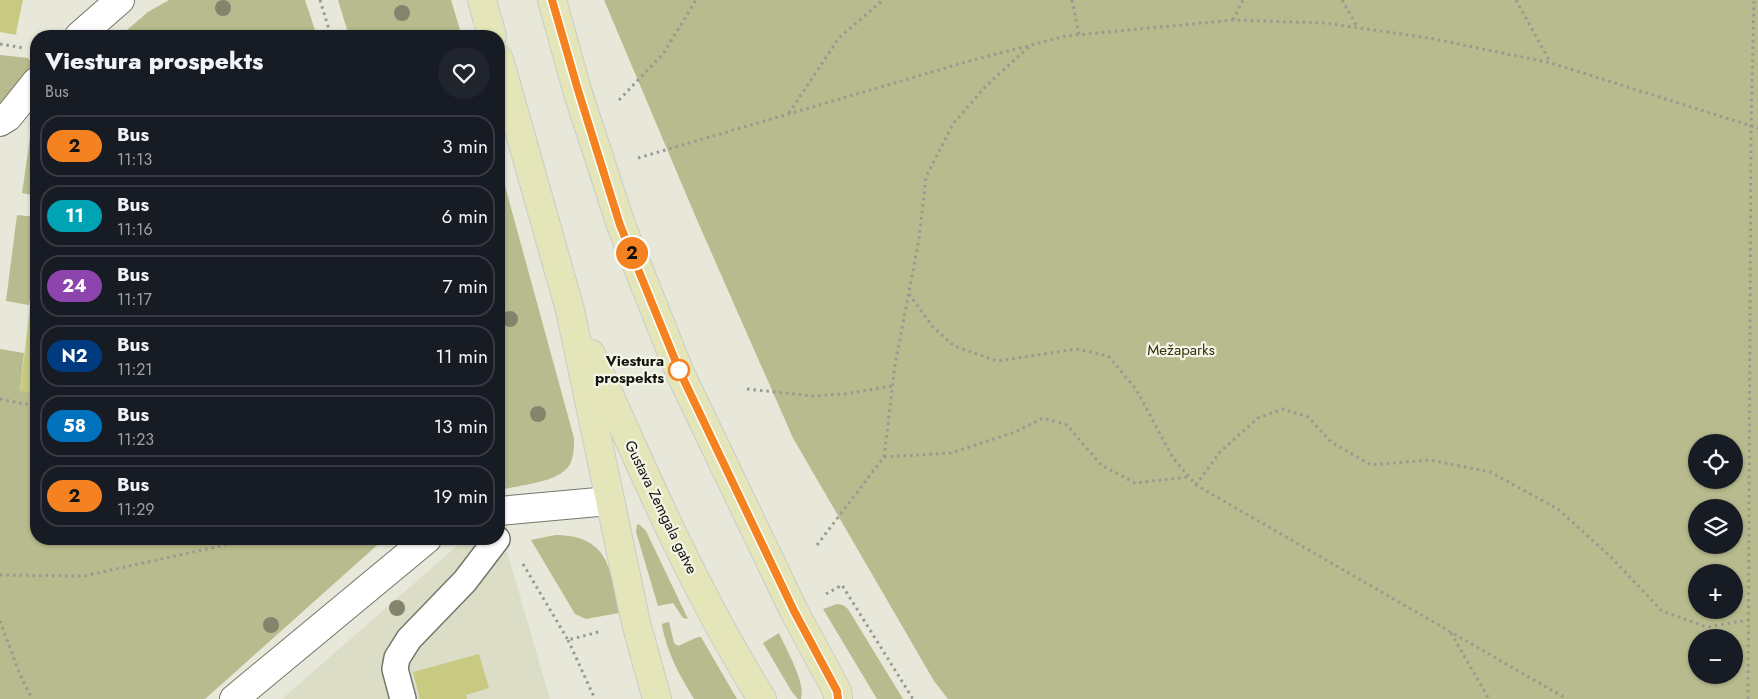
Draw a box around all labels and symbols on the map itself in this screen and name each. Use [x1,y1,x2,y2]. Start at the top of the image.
line badge: 2 [616,237,648,269]
park label: Mežaparks [1147,339,1215,361]
place label: Viestura prospekts [595,350,664,389]
marker: Viestura prospekts [668,359,690,381]
street label: Gustava Zemgala gatve [619,436,703,578]

